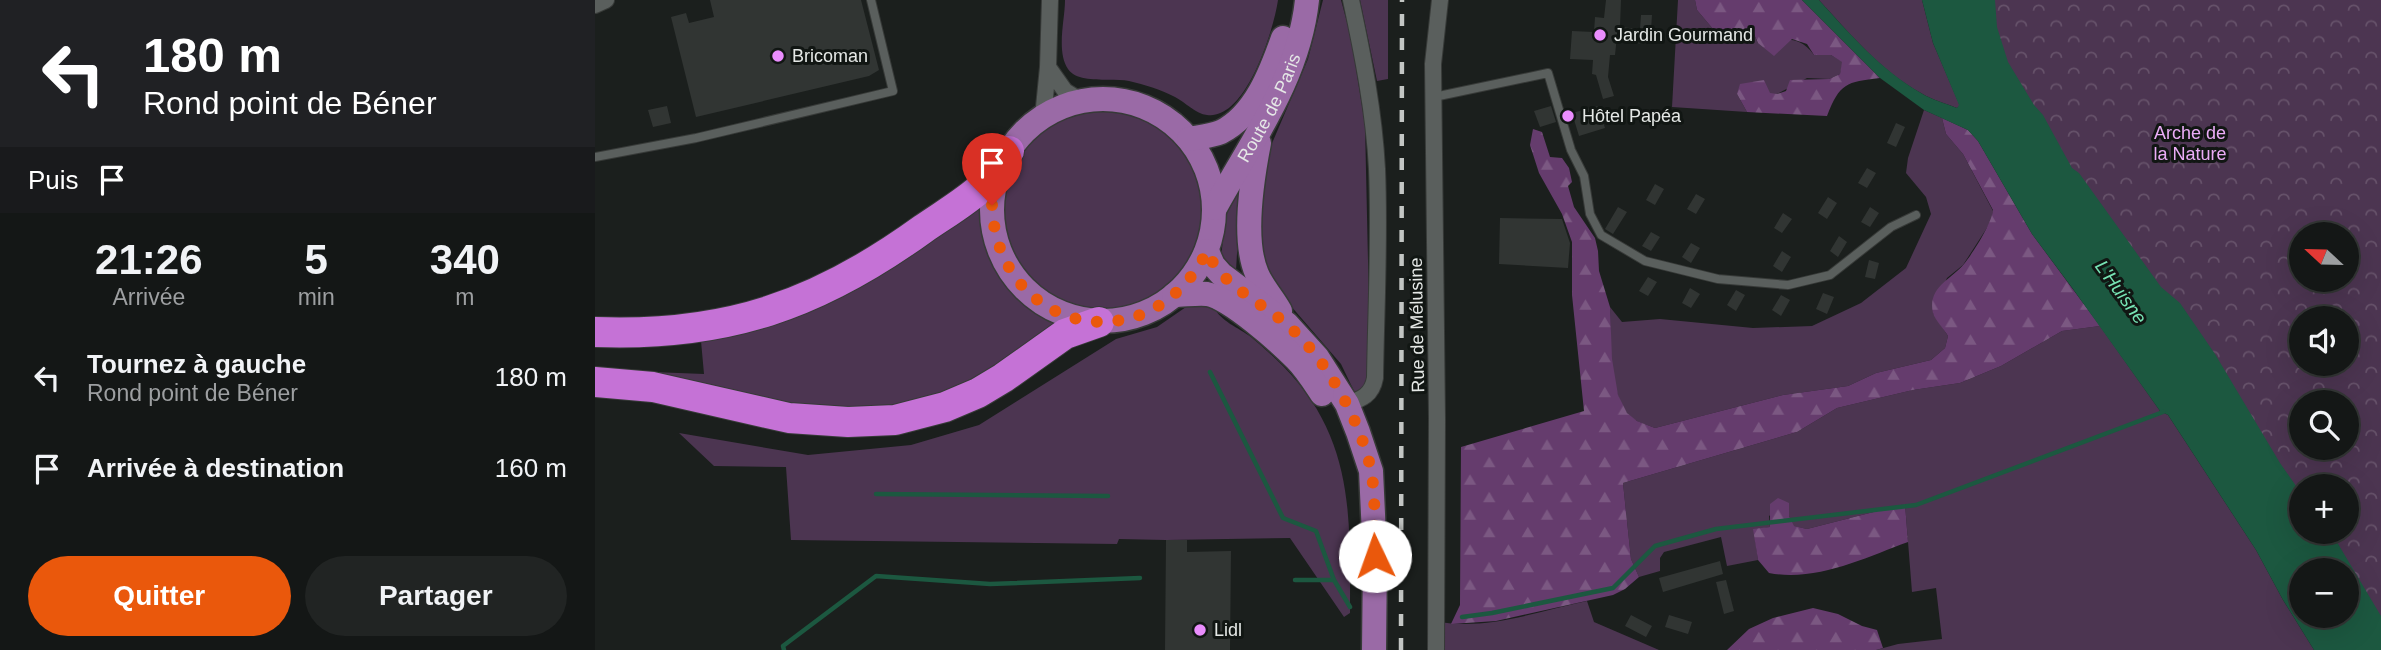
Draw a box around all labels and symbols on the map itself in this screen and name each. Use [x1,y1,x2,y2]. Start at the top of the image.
place label: Jardin Gourmand [1614,25,1753,45]
marker: Jardin Gourmand [1592,27,1608,43]
place label: Bricoman [792,46,868,66]
marker: Bricoman [770,48,786,64]
street label: Route de Paris [1234,51,1304,166]
place label: Hôtel Papéa [1582,106,1682,126]
marker: Hôtel Papéa [1560,108,1576,124]
park label: Arche de la Nature [2153,123,2227,164]
pin [962,133,1022,205]
north arrow [2289,222,2359,292]
water label: L'Huisne [2091,256,2151,328]
street label: Rue de Mélusine [1406,257,1428,393]
position arrow [1338,519,1412,593]
place label: Lidl [1214,620,1242,640]
marker: Lidl [1192,622,1208,638]

